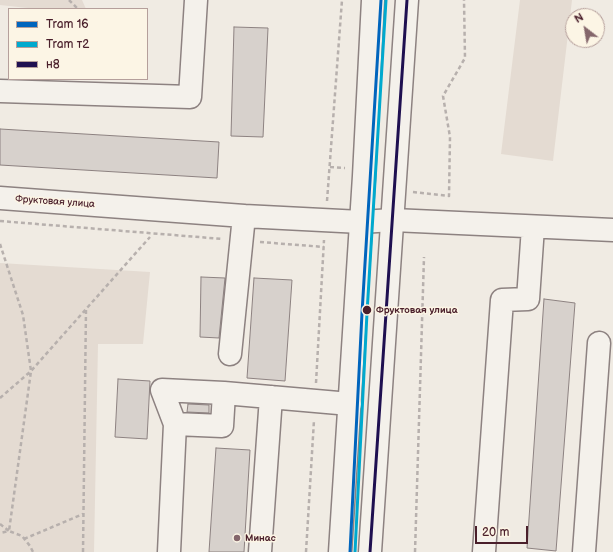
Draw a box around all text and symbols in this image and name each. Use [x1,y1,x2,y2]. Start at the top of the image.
legend [8,8,148,80]
north arrow [565,8,605,48]
text: N [572,10,586,26]
text: Tram 16 [46,17,89,32]
text: Tram т2 [46,37,89,52]
text: н8 [46,57,60,72]
street label: Фруктовая улица [15,193,95,211]
marker: Фруктовая улица [361,304,373,316]
place label: Фруктовая улица [376,304,457,316]
scale bar [477,518,530,544]
text: 20 m [482,525,509,540]
place label: Минас [245,532,276,544]
marker: Минас [232,533,242,543]

